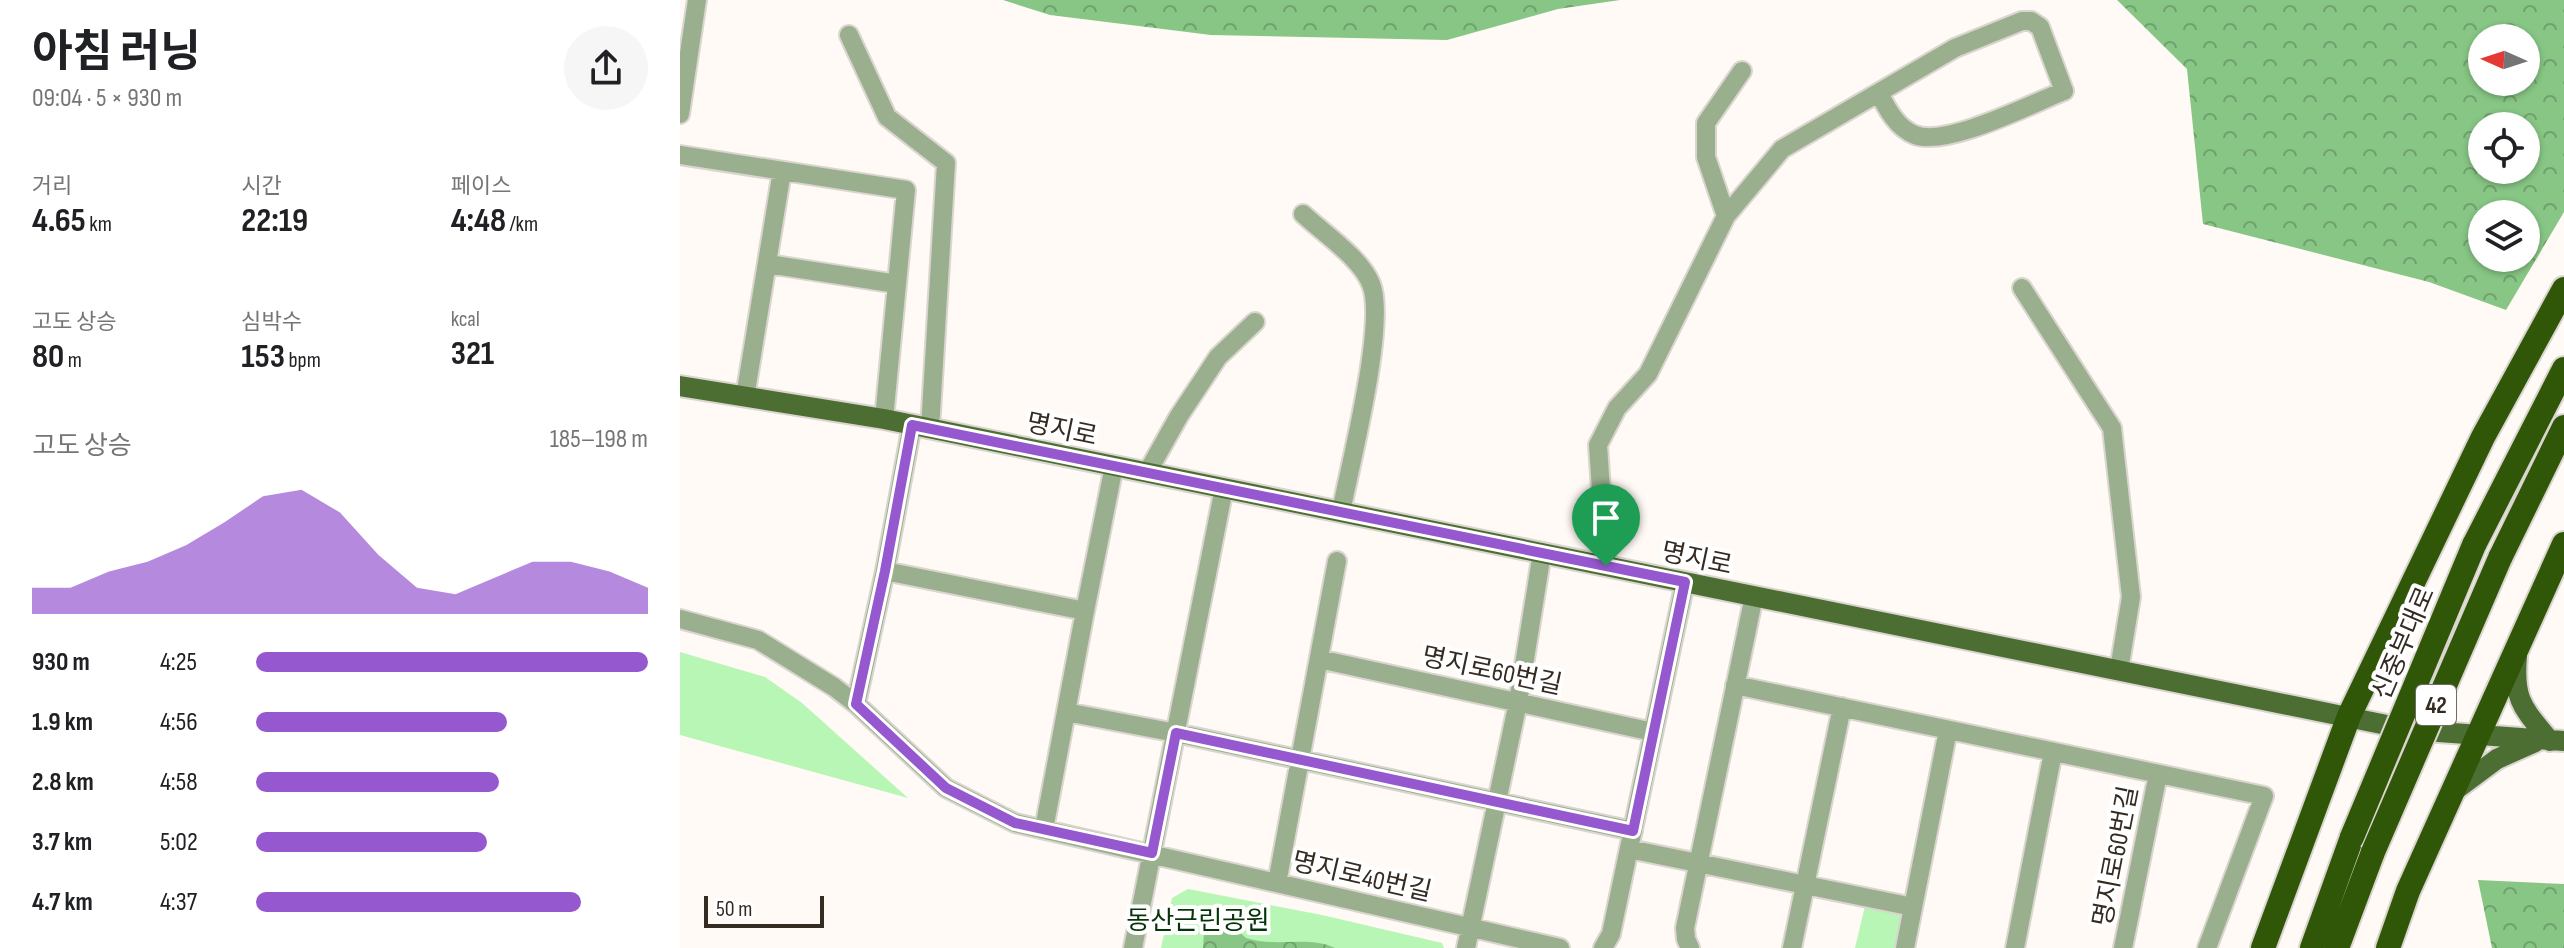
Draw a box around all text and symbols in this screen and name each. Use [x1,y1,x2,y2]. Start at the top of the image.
north arrow [2468,24,2540,96]
map controls [2468,24,2540,272]
text: 아침 러닝 [32,26,201,79]
button: share [564,26,648,110]
text: 09:04 · 5 × 930 m [32,83,182,114]
button: locate [2468,112,2540,184]
text: 거리 [32,173,72,200]
text: 시간 [241,173,282,200]
text: 페이스 [451,173,511,200]
text: 4.65 [32,200,86,241]
text: 22:19 [241,200,308,241]
text: 4:48 [451,200,506,241]
button: layers [2468,200,2540,272]
text: km [86,211,112,238]
text: /km [506,211,538,238]
text: kcal [451,306,480,333]
text: 고도 상승 [32,309,116,336]
text: 심박수 [241,309,302,336]
text: 321 [451,333,494,374]
text: 80 [32,336,64,377]
text: 153 [241,336,285,377]
text: m [64,347,82,374]
text: bpm [285,347,321,374]
street label: 명지로 [1023,408,1100,453]
text: 185–198 m [550,424,648,455]
text: 고도 상승 [32,431,132,462]
pin [1572,484,1640,566]
icon: arrive [1584,496,1628,540]
street label: 명지로 [1658,537,1735,582]
street label: 신중부대로 [2367,582,2442,705]
street label: 명지로60번길 [1419,641,1565,701]
text: 930 m [32,647,90,678]
text: 4:25 [160,647,197,678]
road number: 42 [2416,685,2456,725]
text: 1.9 km [32,707,93,738]
text: 4:56 [160,707,198,738]
text: 2.8 km [32,767,94,798]
text: 4:58 [160,767,198,798]
street label: 명지로60번길 [2088,783,2145,929]
text: 3.7 km [32,827,92,858]
text: 5:02 [160,827,198,858]
street label: 명지로40번길 [1289,846,1434,909]
text: 4.7 km [32,887,93,918]
text: 4:37 [160,887,197,918]
scale bar [704,892,824,928]
text: 50 m [716,896,752,923]
park label: 동산근린공원 [1126,906,1270,937]

